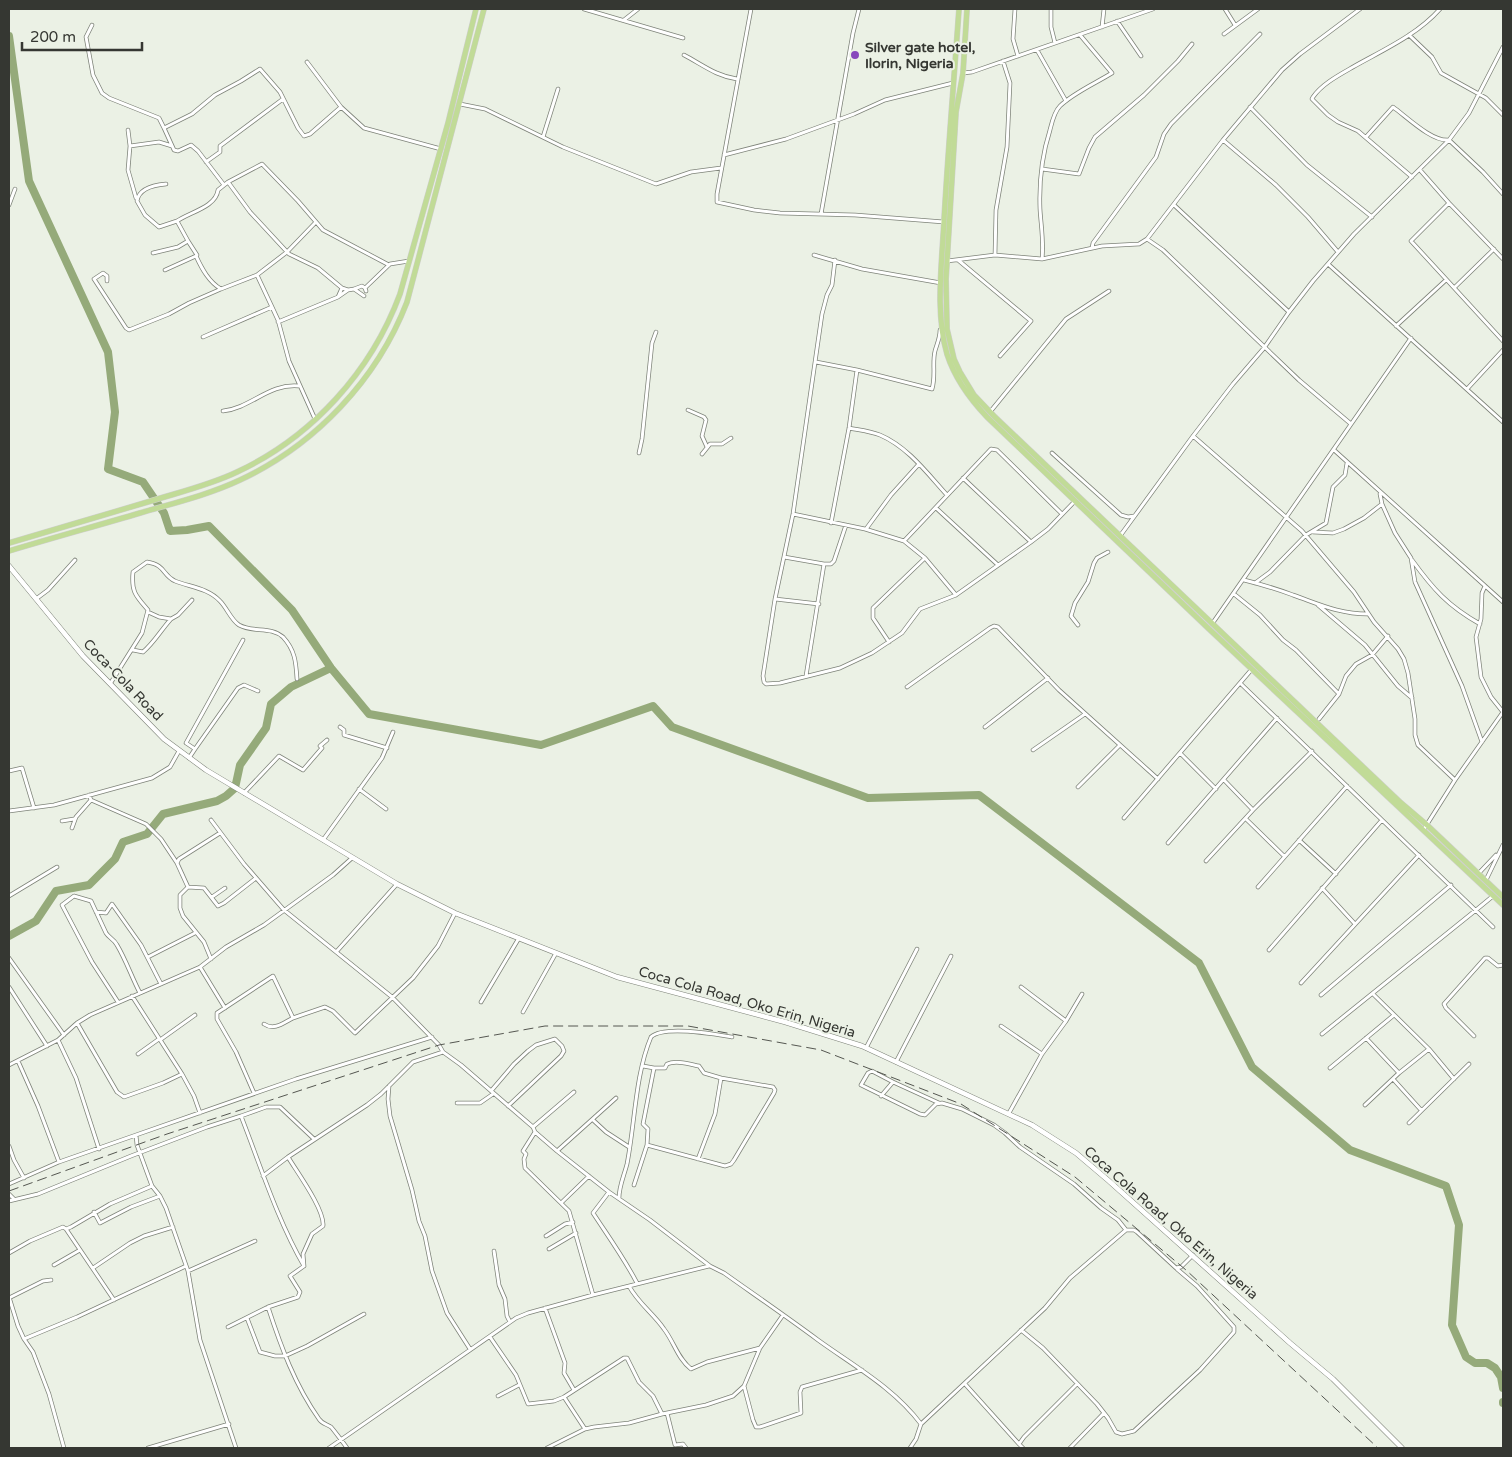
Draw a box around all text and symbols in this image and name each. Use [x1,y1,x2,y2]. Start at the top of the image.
scale bar [22,20,142,52]
text: 200 m [30,28,76,46]
place label: Silver gate hotel, Ilorin, Nigeria [865,39,975,72]
marker: Silver gate hotel, Ilorin, Nigeria [849,49,861,61]
street label: Coca-Cola Road [80,636,166,724]
street label: Coca Cola Road, Oko Erin, Nigeria [637,963,857,1041]
street label: Coca Cola Road, Oko Erin, Nigeria [1081,1143,1261,1303]

